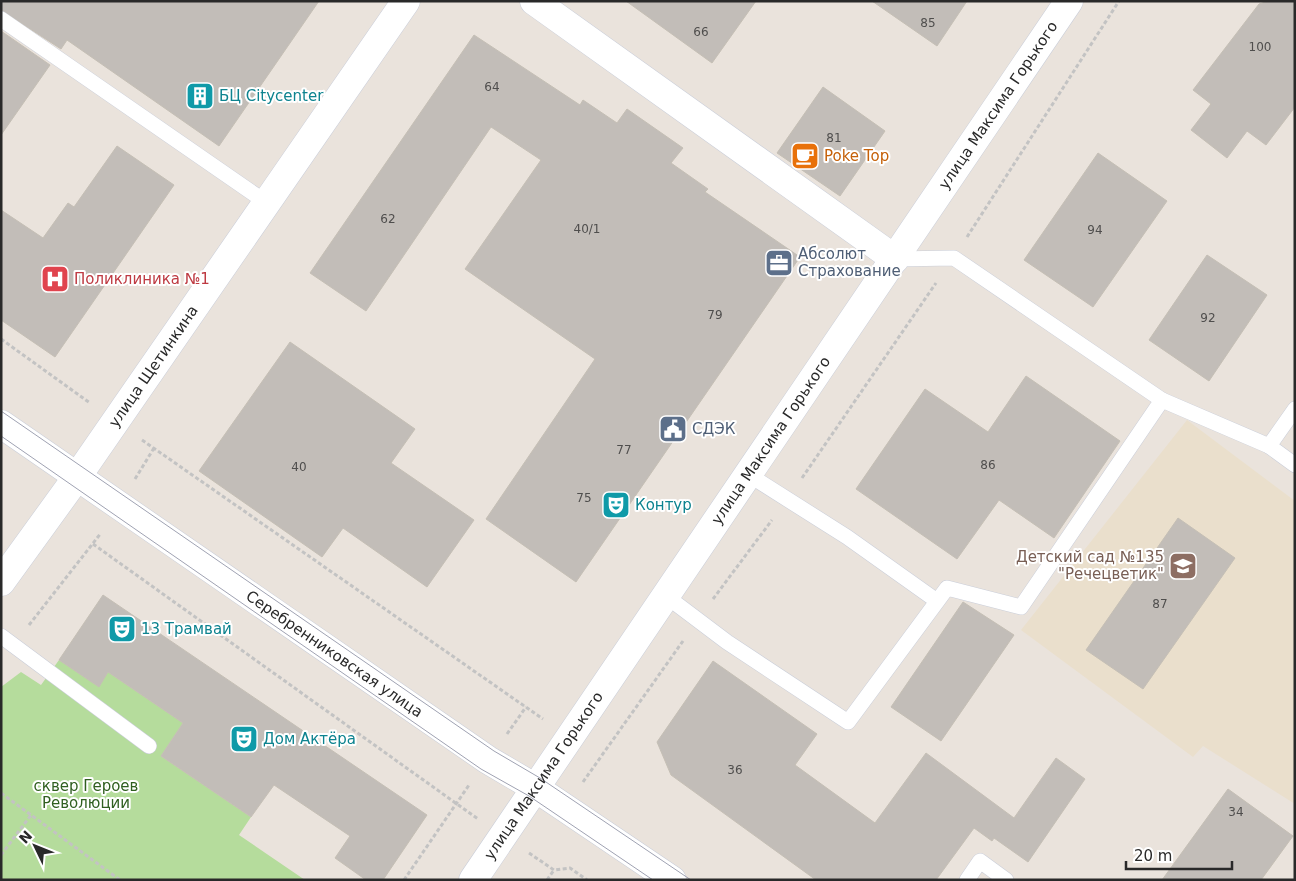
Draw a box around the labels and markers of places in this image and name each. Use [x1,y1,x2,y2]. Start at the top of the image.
building icon: БЦ Citycenter [185,81,215,111]
place label: БЦ Citycenter [219,87,324,105]
cafe icon: Poke Top [790,141,820,171]
place label: Poke Top [824,147,889,165]
place label: Абсолют Страхование [798,245,901,280]
office icon: Абсолют Страхование [764,248,794,278]
hospital icon: Поликлиника №1 [40,264,70,294]
place label: Поликлиника №1 [74,270,210,288]
public building icon: СДЭК [658,414,688,444]
place label: СДЭК [692,420,736,438]
theatre icon: Контур [601,490,631,520]
place label: Контур [635,496,692,514]
place label: Детский сад №135 "Речецветик" [1016,548,1164,583]
school or university icon: Детский сад №135 "Речецветик" [1168,551,1198,581]
theatre icon: 13 Трамвай [107,614,137,644]
place label: 13 Трамвай [141,620,232,638]
theatre icon: Дом Актёра [229,724,259,754]
place label: Дом Актёра [263,730,356,748]

